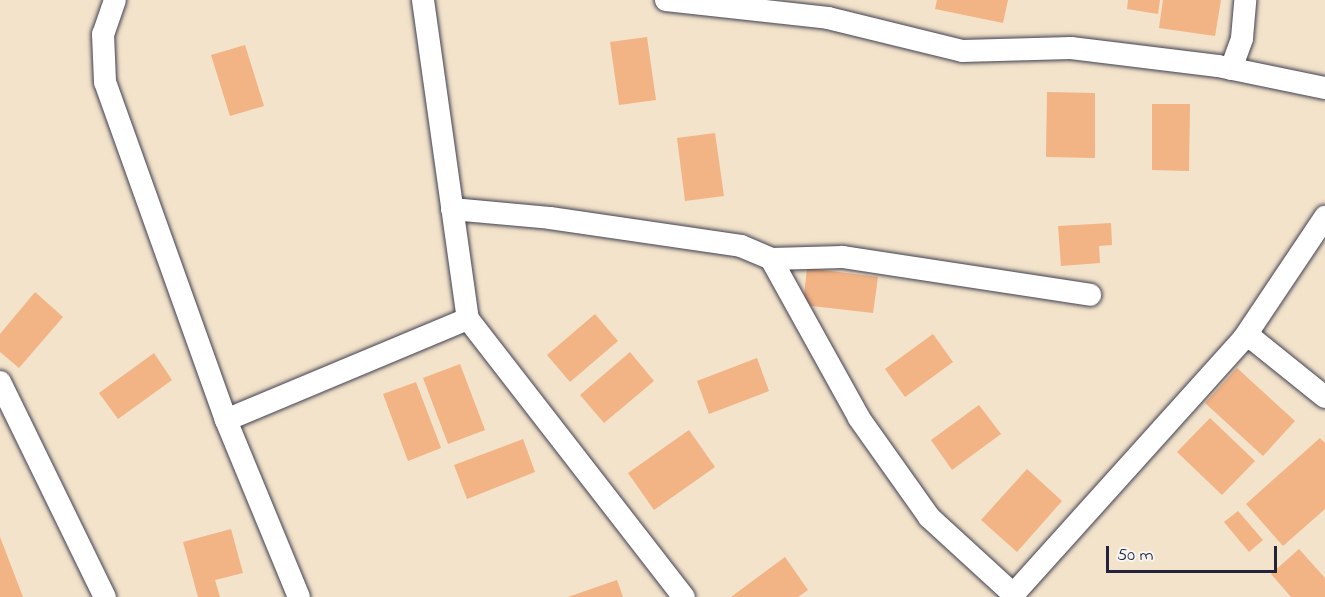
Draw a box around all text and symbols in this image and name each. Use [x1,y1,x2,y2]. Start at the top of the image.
scale bar [1109,534,1280,572]
text: 50 m [1117,543,1154,569]

